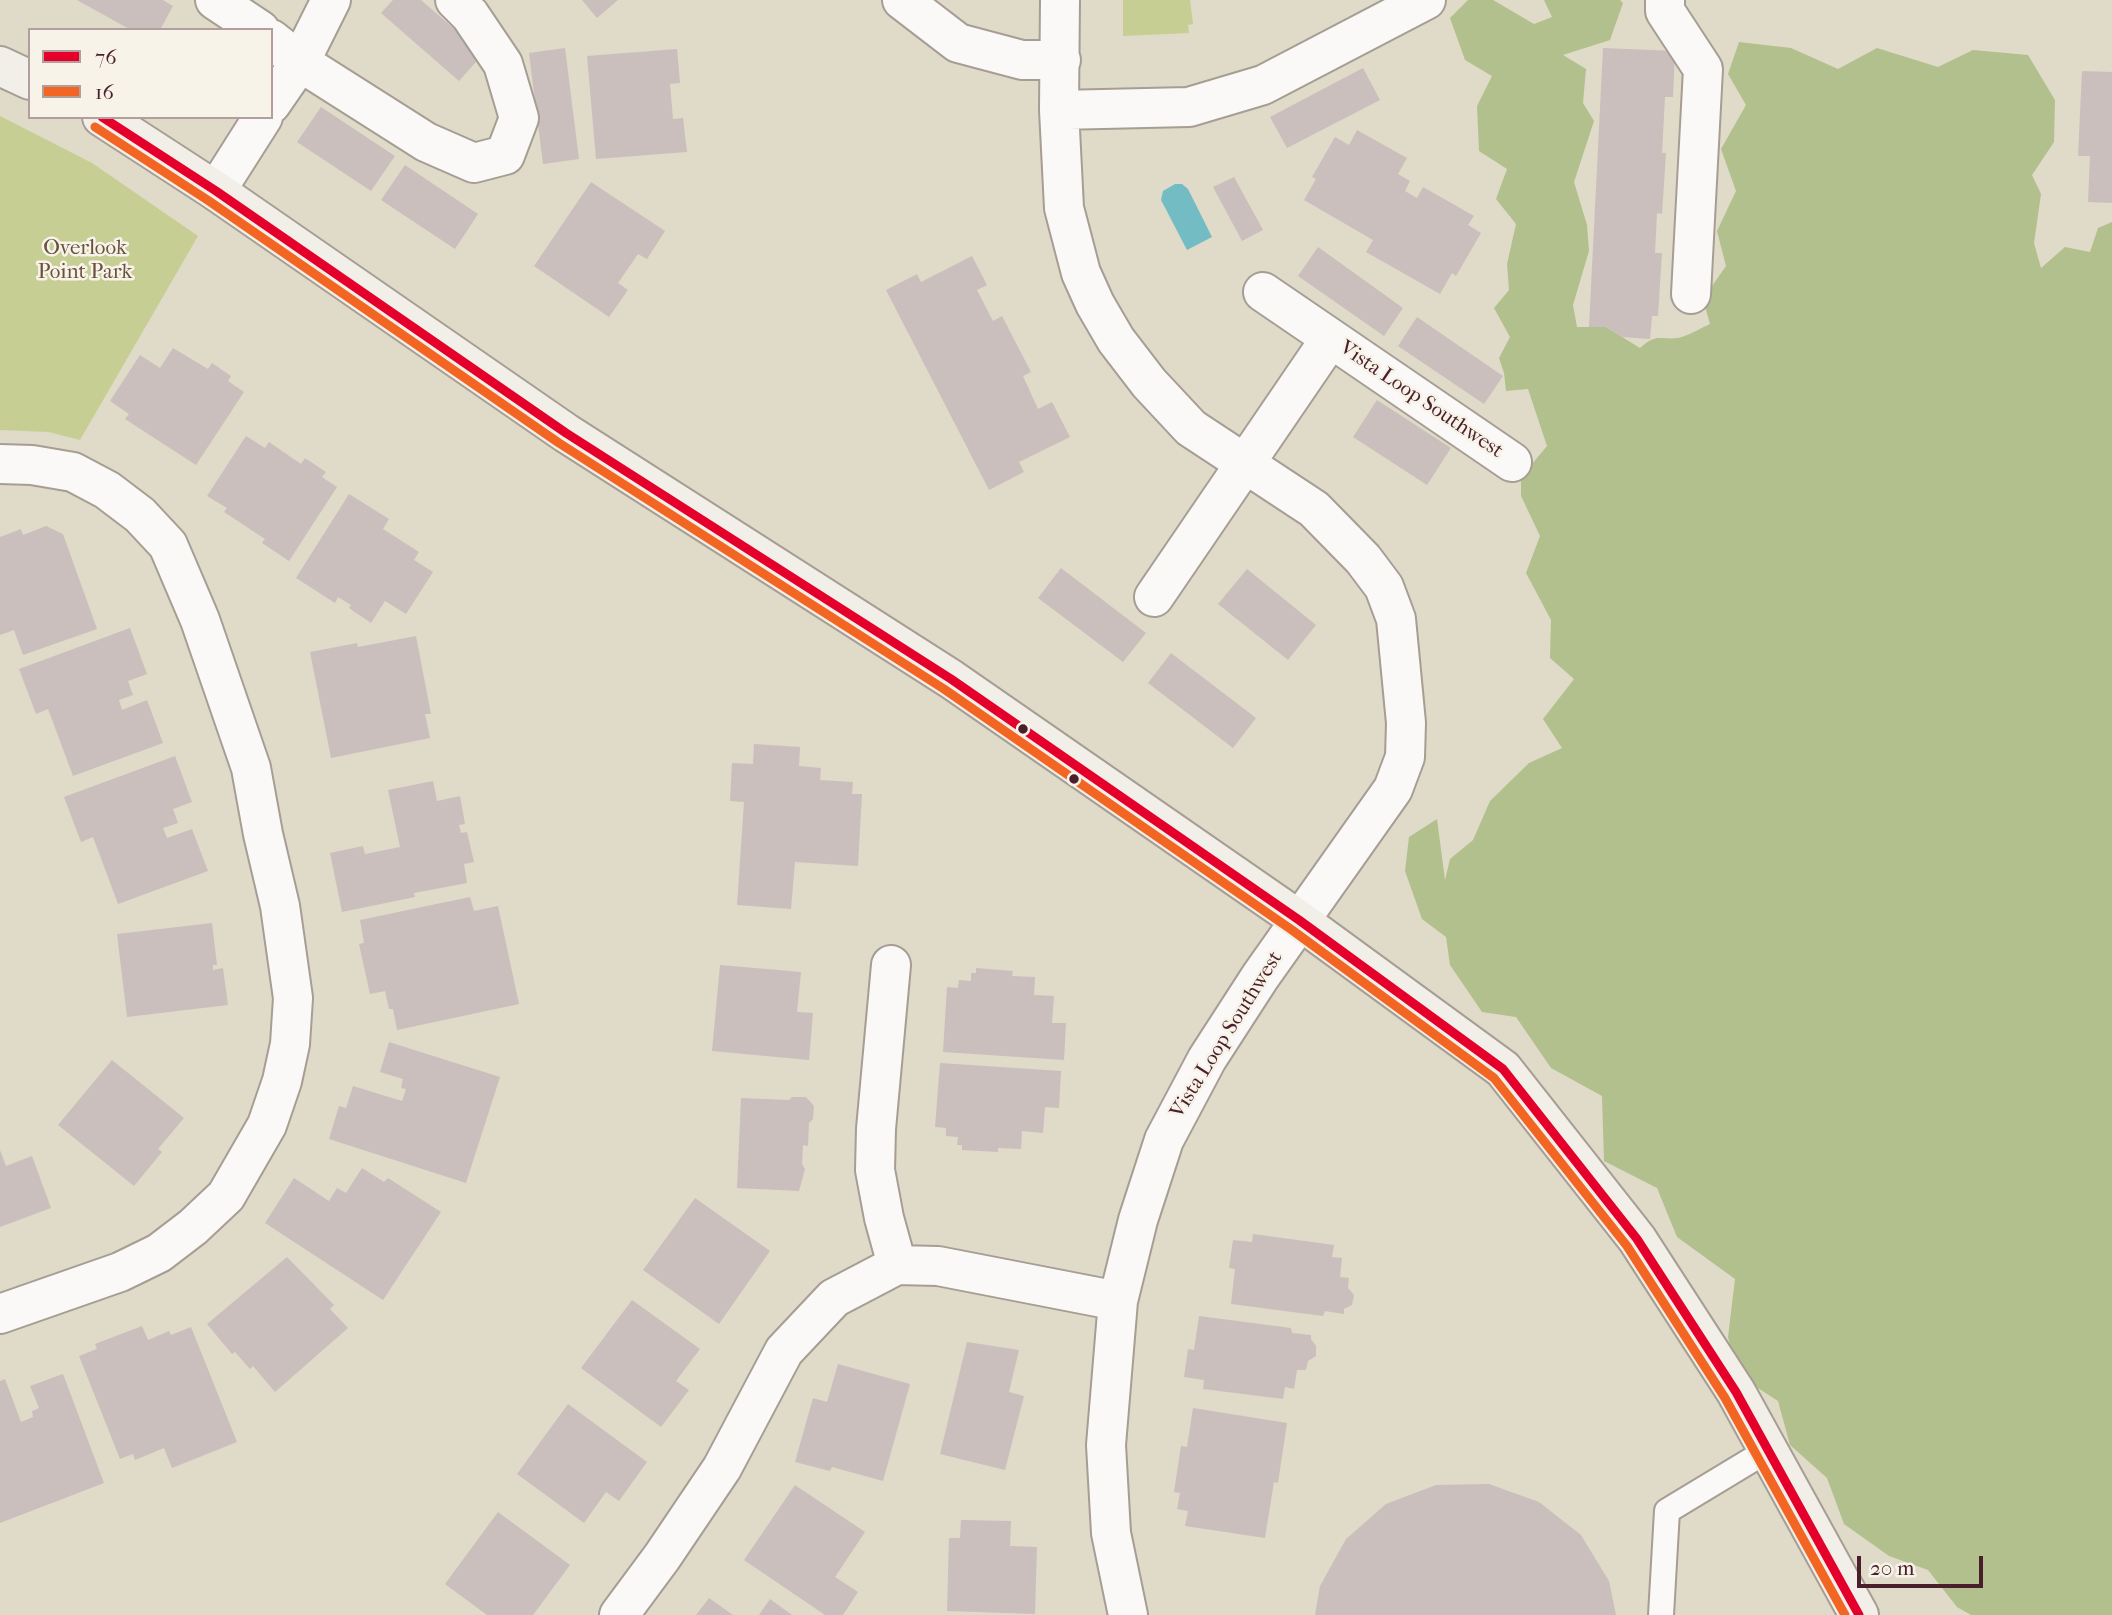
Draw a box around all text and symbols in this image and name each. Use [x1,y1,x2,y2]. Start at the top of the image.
legend [28,28,273,119]
text: 76 [95,45,117,69]
text: 16 [95,80,114,104]
park label: Overlook Point Park [38,236,132,286]
street label: Vista Loop Southwest [1334,336,1508,464]
unlabelled marker [1016,722,1030,736]
unlabelled marker [1067,772,1081,786]
street label: Vista Loop Southwest [1165,947,1289,1123]
scale bar [1860,1542,1986,1586]
text: 20 m [1870,1556,1914,1580]

